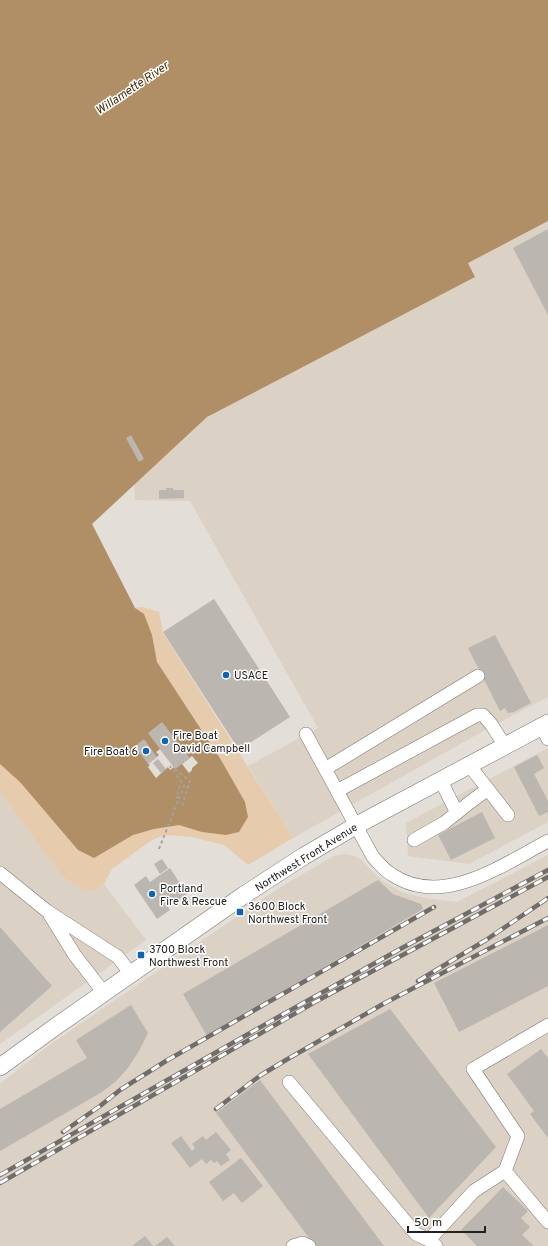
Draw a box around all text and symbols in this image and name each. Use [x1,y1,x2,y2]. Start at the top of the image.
water label: Willamette River [93,58,173,119]
place label: USACE [234,669,268,683]
marker: USACE [221,670,231,680]
place label: Fire Boat David Campbell [173,729,250,756]
marker: Fire Boat David Campbell [160,736,170,746]
place label: Fire Boat 6 [84,745,138,759]
marker: Fire Boat 6 [141,746,151,756]
street label: Northwest Front Avenue [253,821,360,895]
place label: Portland Fire & Rescue [160,882,227,909]
marker: Portland Fire & Rescue [147,889,157,899]
place label: 3600 Block Northwest Front [248,900,327,927]
marker: 3600 Block Northwest Front [235,907,245,917]
place label: 3700 Block Northwest Front [149,943,228,970]
marker: 3700 Block Northwest Front [136,950,146,960]
scale bar [408,1208,485,1234]
text: 50 m [414,1215,442,1231]

